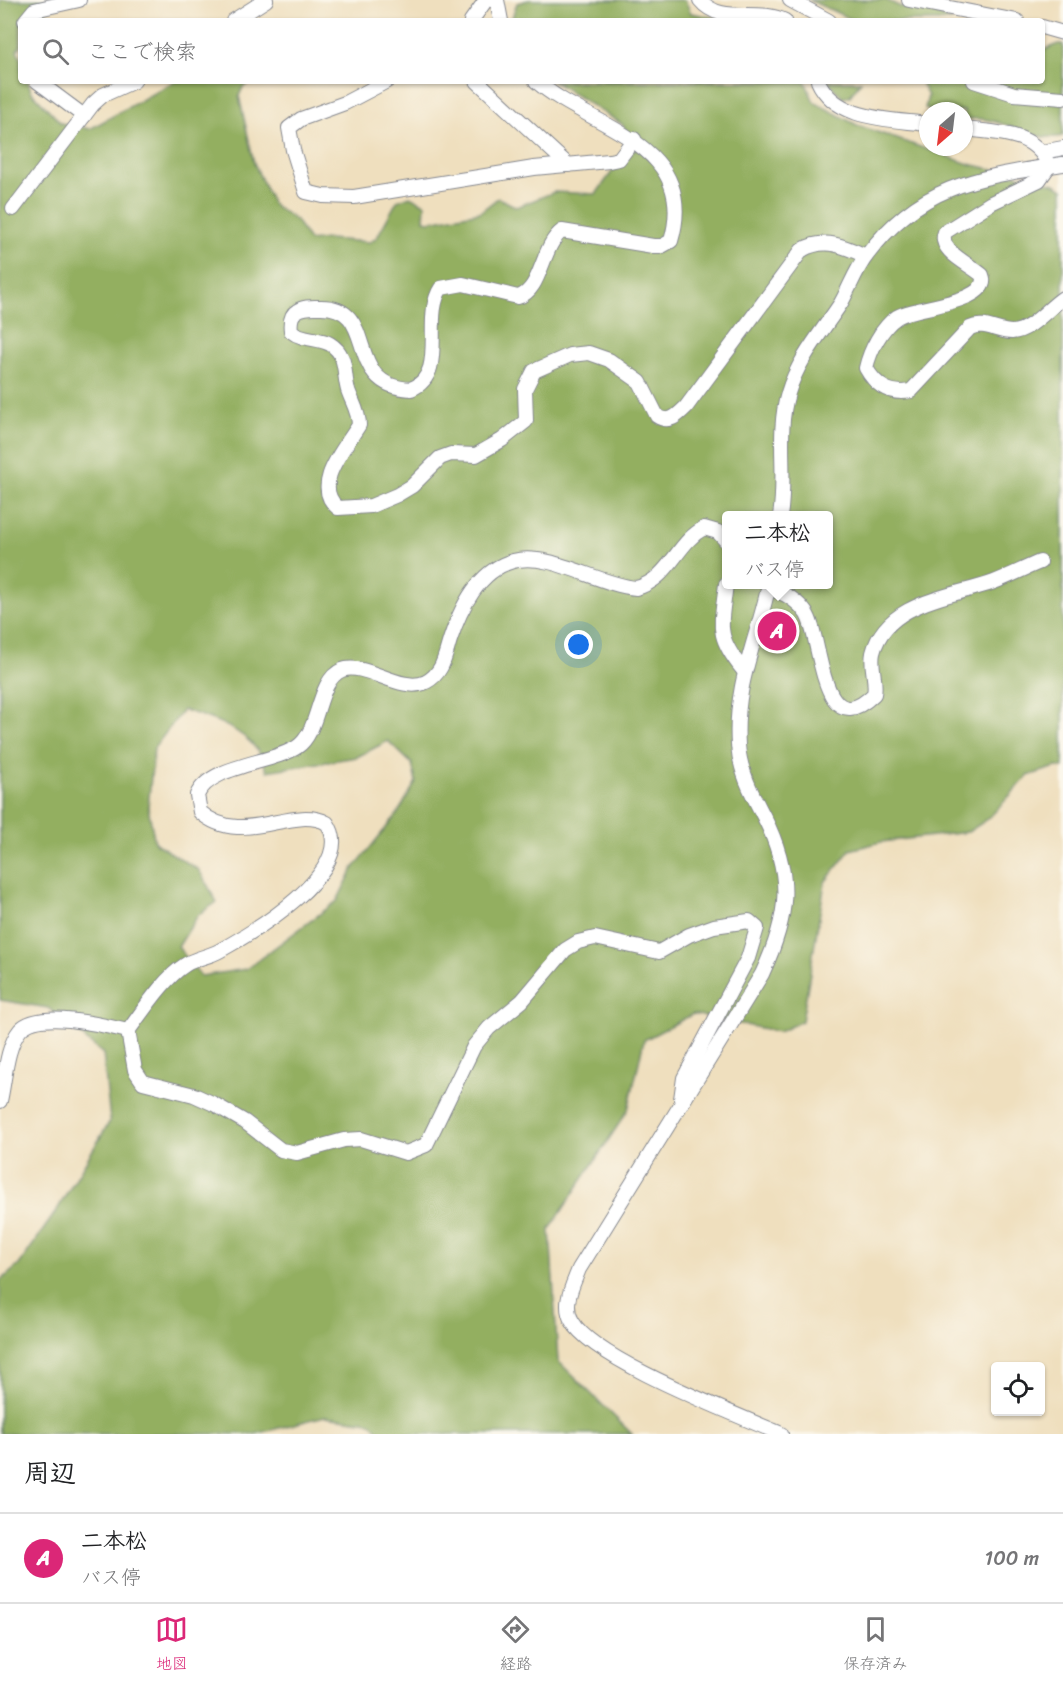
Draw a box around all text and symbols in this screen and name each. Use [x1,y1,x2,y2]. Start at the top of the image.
search box [18,18,1045,84]
text: ここで検索 [87,32,197,71]
icon: search [39,35,72,68]
north arrow [919,102,973,156]
popup [722,511,833,589]
text: 二本松 [744,513,811,552]
text: バス停 [744,552,804,587]
pin: A [758,608,796,654]
your location [564,630,593,659]
map controls [991,1362,1045,1416]
button: locate [991,1362,1045,1416]
text: 周辺 [24,1450,76,1496]
text: 二本松 [81,1521,147,1560]
text: A [37,1541,50,1576]
text: 100 m [985,1541,1039,1576]
text: バス停 [81,1560,141,1595]
tab: 地図 [155,1613,188,1678]
tab: 経路 [499,1613,532,1678]
tab: 保存済み [843,1613,907,1678]

